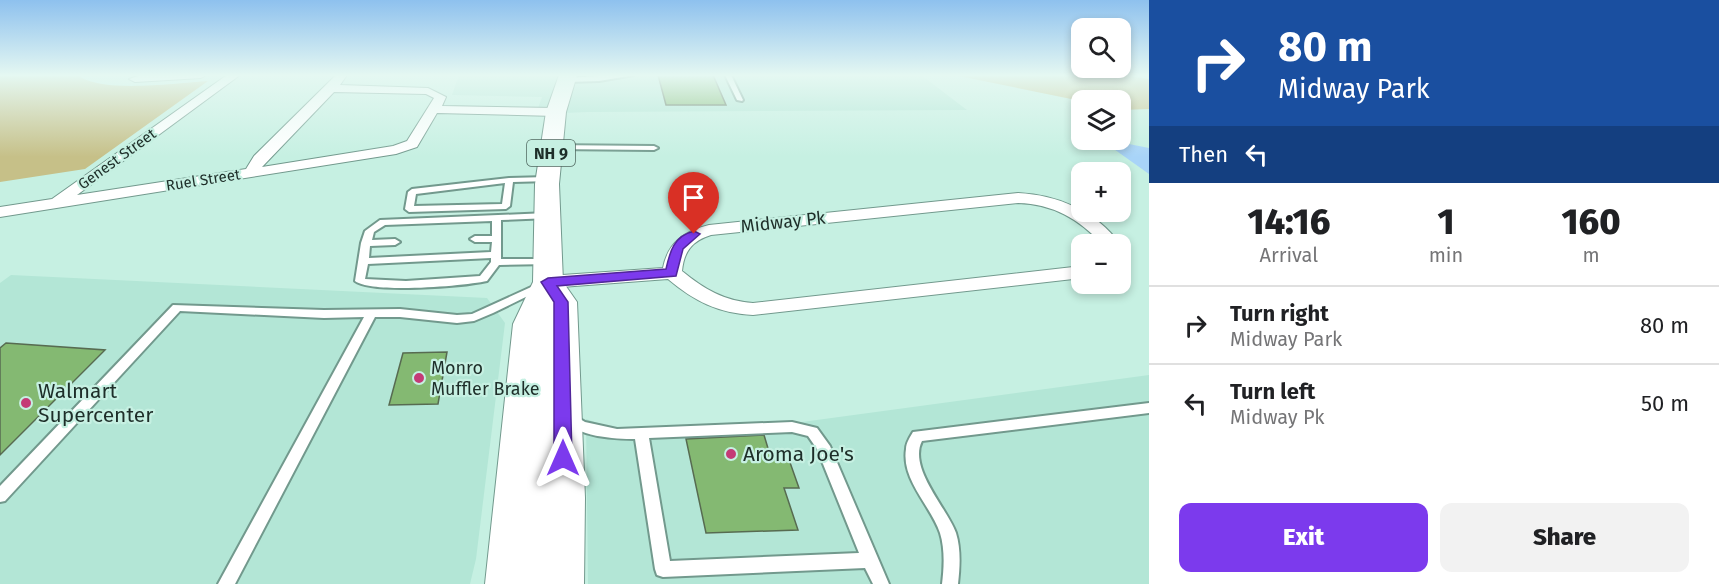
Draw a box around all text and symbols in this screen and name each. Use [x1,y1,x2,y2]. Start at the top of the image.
map controls [1071,18,1131,294]
button: search [1071,18,1131,78]
text: 80 m [1278,22,1372,72]
icon: right [1179,24,1257,102]
text: Midway Park [1278,73,1430,105]
button: layers [1071,90,1131,150]
street label: Genest Street [75,124,160,193]
icon: left [1240,138,1273,171]
road number: NH 9 [527,140,575,166]
text: Then [1179,141,1228,168]
button: + [1071,162,1131,222]
street label: Ruel Street [165,165,242,195]
pin [668,172,719,234]
icon: arrive [677,181,710,214]
text: 14:16 [1247,200,1330,244]
text: 1 [1437,200,1454,244]
text: 160 [1562,200,1621,244]
street label: Midway Pk [740,207,827,237]
button: − [1071,234,1131,294]
text: Arrival [1260,243,1318,267]
text: min [1429,243,1463,267]
text: m [1583,243,1600,267]
text: Turn right [1230,300,1329,327]
icon: right [1179,309,1212,342]
text: 80 m [1640,312,1689,339]
text: Midway Park [1230,327,1342,351]
place label: Monro Muffler Brake [431,357,540,400]
marker: Monro Muffler Brake [412,371,426,385]
place label: Walmart Supercenter [38,378,153,428]
text: Turn left [1230,378,1315,405]
icon: left [1179,387,1212,420]
text: 50 m [1641,390,1689,417]
marker: Walmart Supercenter [19,396,33,410]
text: Midway Pk [1230,405,1324,429]
position arrow [531,426,595,490]
place label: Aroma Joe's [743,441,854,467]
marker: Aroma Joe's [724,447,738,461]
button: Exit [1179,503,1428,572]
button: Share [1440,503,1689,572]

